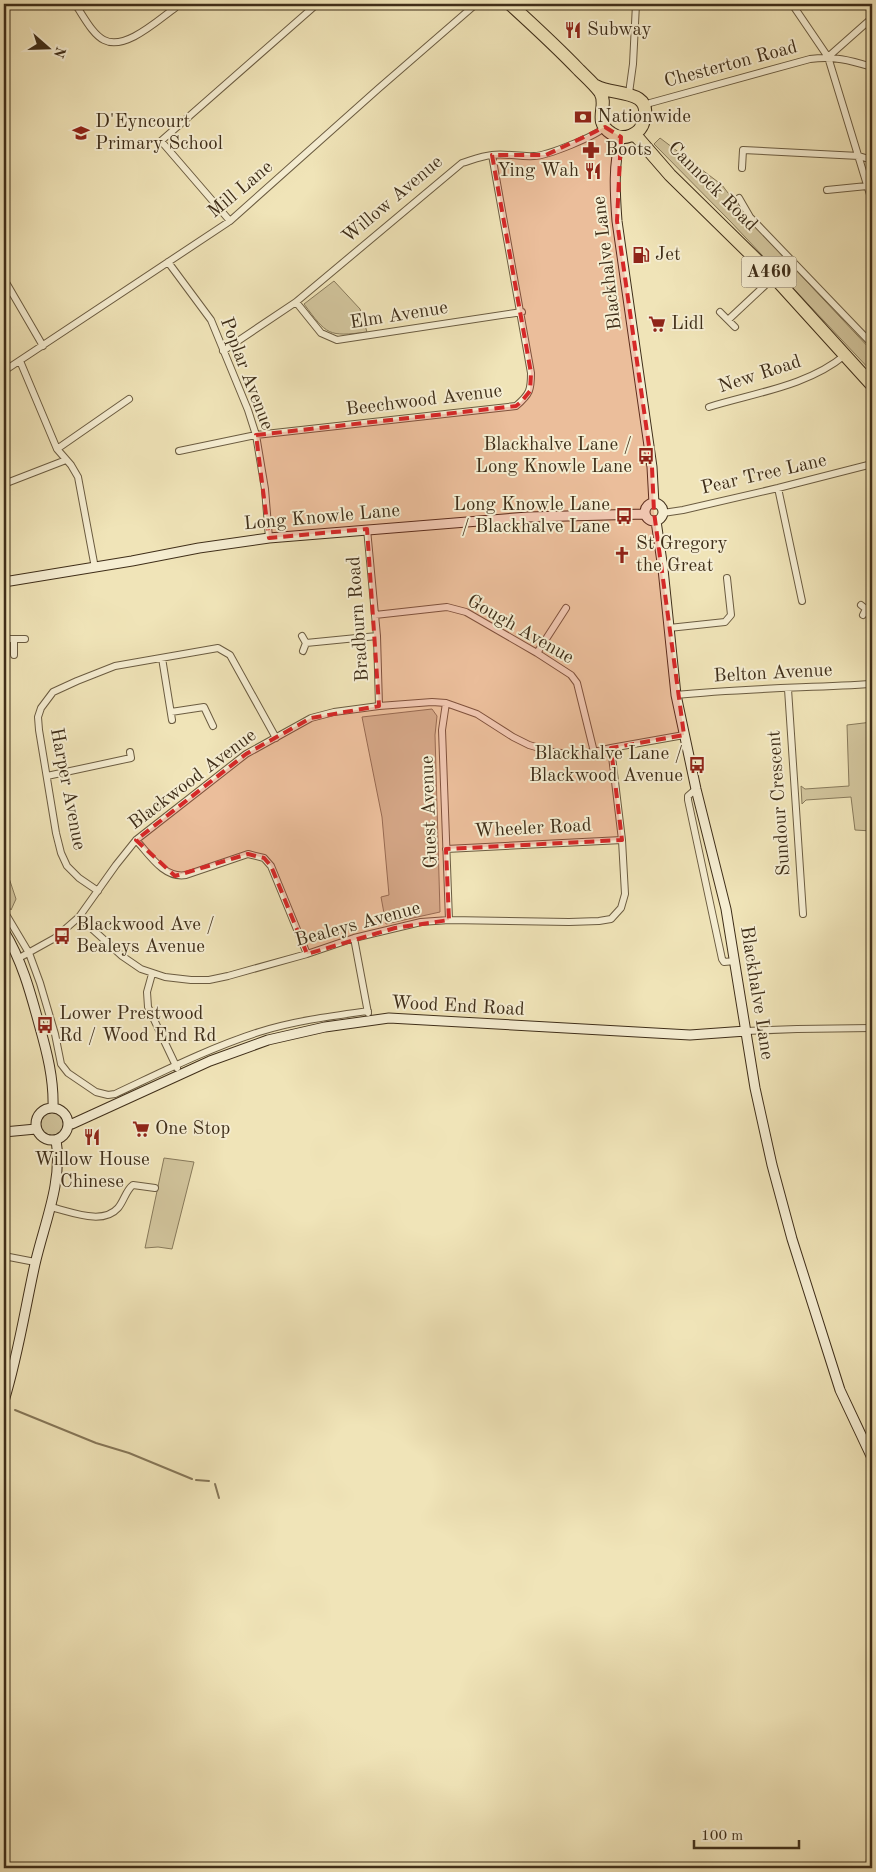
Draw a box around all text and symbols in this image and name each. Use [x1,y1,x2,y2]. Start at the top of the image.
restaurant icon: Subway [563,20,583,40]
place label: Subway [587,21,652,40]
north arrow [22,22,72,72]
street label: Chesterton Road [662,38,800,92]
text: N [51,45,68,60]
bank icon: Nationwide [573,107,593,127]
place label: Nationwide [597,108,691,127]
place label: D'Eyncourt Primary School [95,113,223,154]
school or university icon: D'Eyncourt Primary School [71,123,91,143]
street label: Cannock Road [664,139,760,235]
pharmacy icon: Boots [581,140,601,160]
place label: Boots [605,141,652,160]
street label: Willow Avenue [339,153,447,247]
street label: Mill Lane [205,158,277,222]
restaurant icon: Ying Wah [583,161,603,181]
place label: Ying Wah [497,162,579,181]
street label: Blackhalve Lane [590,195,626,331]
fuel station icon: Jet [631,245,651,265]
place label: Jet [655,246,681,265]
road number: A460 [742,256,796,288]
street label: Elm Avenue [349,299,449,333]
supermarket icon: Lidl [647,314,667,334]
street label: Poplar Avenue [216,315,276,433]
place label: Lidl [671,315,704,334]
street label: New Road [716,353,804,397]
street label: Beechwood Avenue [345,382,503,420]
place label: Blackhalve Lane / Long Knowle Lane [475,436,632,477]
bus stop icon: Blackhalve Lane / Long Knowle Lane [636,446,656,466]
street label: Pear Tree Lane [699,451,829,499]
place label: Long Knowle Lane / Blackhalve Lane [453,496,610,537]
street label: Long Knowle Lane [243,502,401,534]
bus stop icon: Long Knowle Lane / Blackhalve Lane [614,506,634,526]
place label: St Gregory the Great [636,535,728,576]
church icon: St Gregory the Great [612,545,632,565]
street label: Bradburn Road [345,556,373,682]
street label: Gough Avenue [463,592,577,668]
street label: Belton Avenue [713,661,833,687]
street label: Harper Avenue [46,726,88,852]
street label: Blackwood Avenue [126,726,260,834]
street label: Sundour Crescent [765,729,795,877]
place label: Blackhalve Lane / Blackwood Avenue [529,745,683,786]
street label: Guest Avenue [419,755,441,869]
bus stop icon: Blackhalve Lane / Blackwood Avenue [687,755,707,775]
street label: Wheeler Road [474,816,592,842]
street label: Bealeys Avenue [293,899,423,951]
place label: Blackwood Ave / Bealeys Avenue [76,916,215,957]
street label: Blackhalve Lane [736,925,776,1061]
bus stop icon: Blackwood Ave / Bealeys Avenue [52,926,72,946]
street label: Wood End Road [391,994,525,1020]
place label: Lower Prestwood Rd / Wood End Rd [59,1005,216,1046]
bus stop icon: Lower Prestwood Rd / Wood End Rd [35,1015,55,1035]
supermarket icon: One Stop [131,1119,151,1139]
place label: One Stop [155,1120,230,1139]
restaurant icon: Willow House Chinese [82,1127,102,1147]
place label: Willow House Chinese [34,1151,150,1192]
scale bar [694,1817,798,1849]
text: 100 m [701,1829,743,1844]

